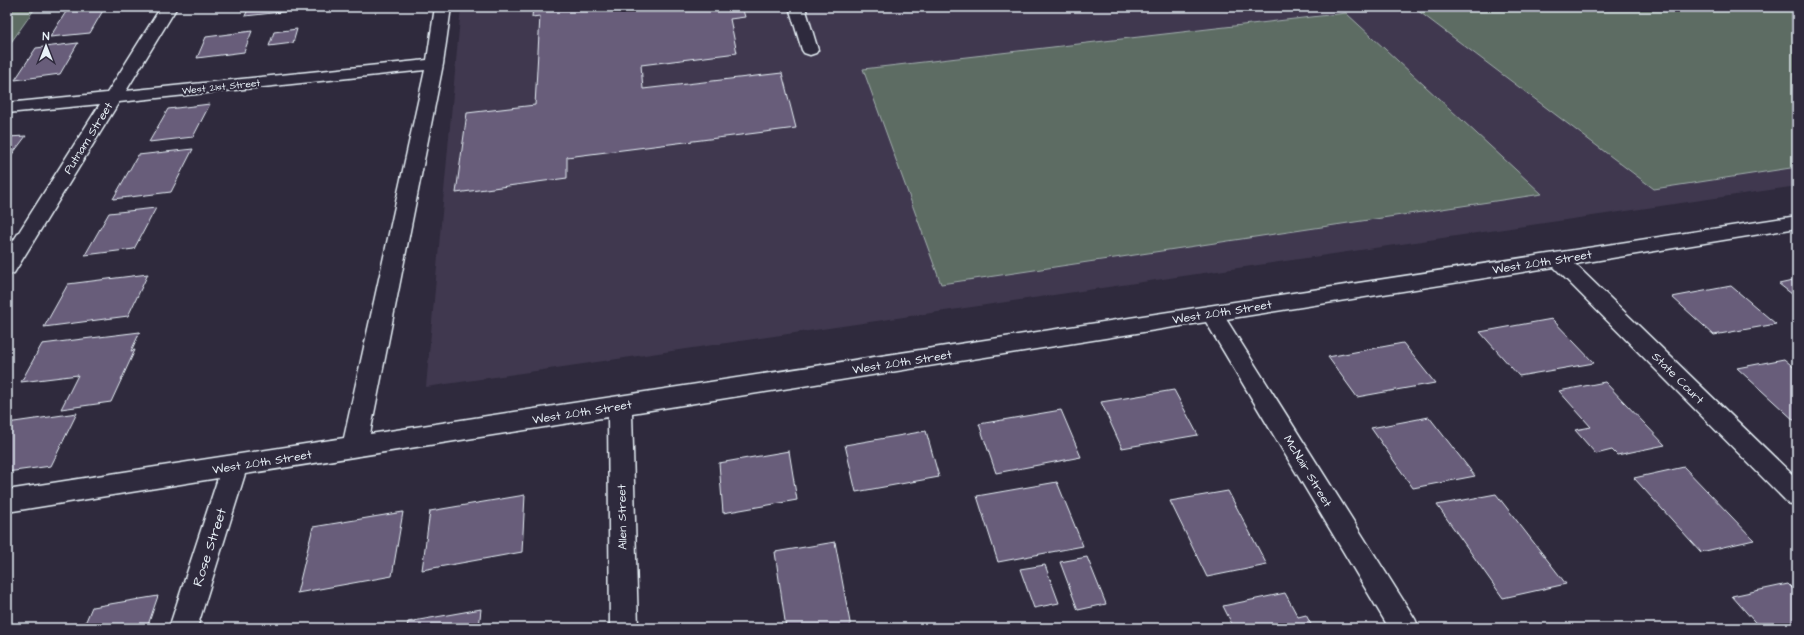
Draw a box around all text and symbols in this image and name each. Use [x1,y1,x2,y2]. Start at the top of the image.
north arrow [26,26,66,66]
text: N [43,29,50,44]
street label: West 21st Street [181,76,261,98]
street label: Putnam Street [60,99,117,177]
street label: West 20th Street [1491,246,1593,279]
street label: West 20th Street [1171,296,1273,329]
street label: West 20th Street [851,346,953,379]
street label: State Court [1648,348,1708,408]
street label: West 20th Street [531,396,633,429]
street label: McNair Street [1279,432,1336,511]
street label: West 20th Street [211,446,313,479]
street label: Allen Street [613,484,632,550]
street label: Rose Street [188,505,232,589]

